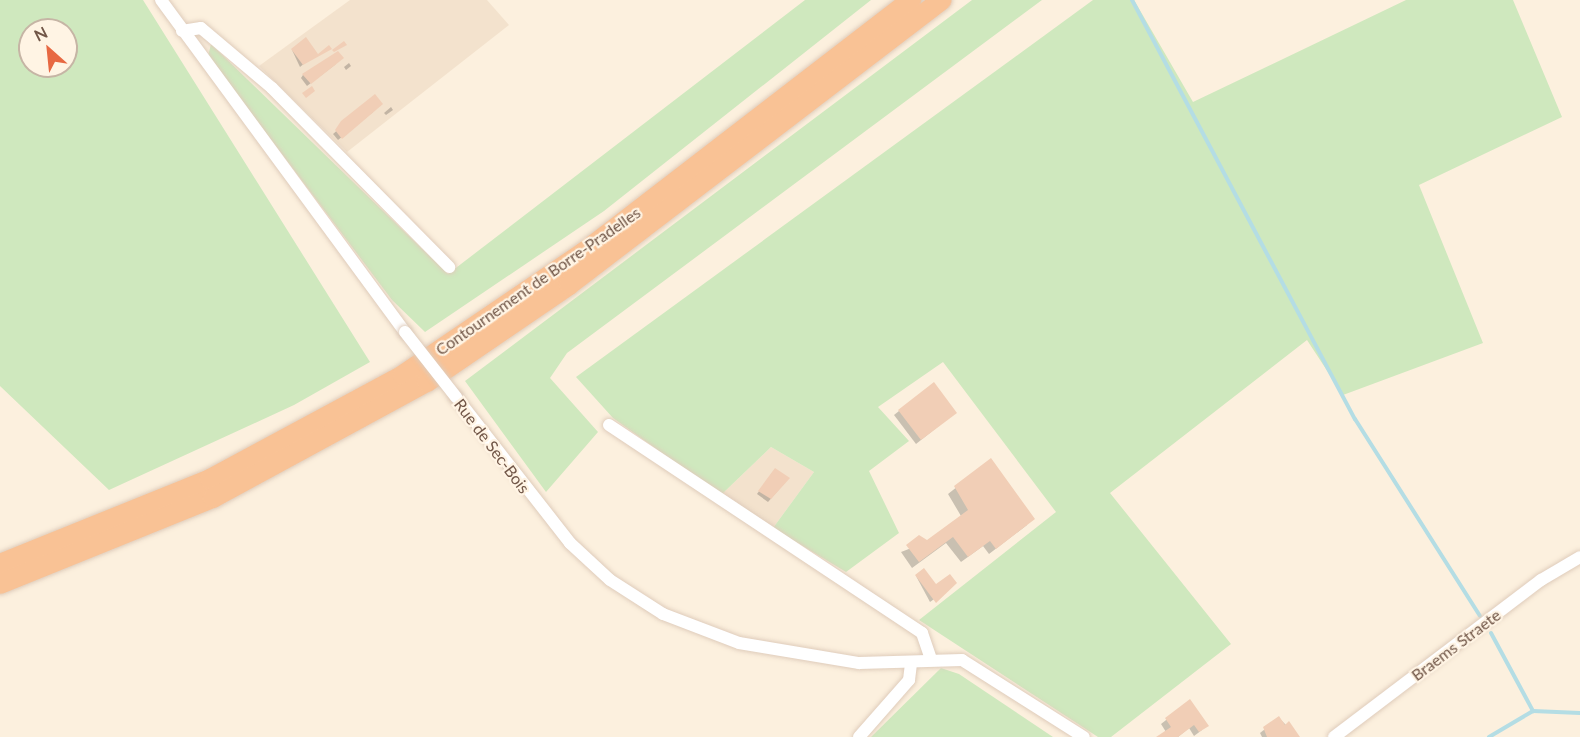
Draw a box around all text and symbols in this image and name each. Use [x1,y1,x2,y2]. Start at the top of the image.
north arrow [18,18,78,78]
text: N [31,22,50,45]
street label: Contournement de Borre-Pradelles [432,203,644,359]
street label: Rue de Sec-Bois [450,395,534,497]
street label: Braems Straete [1408,605,1504,685]

